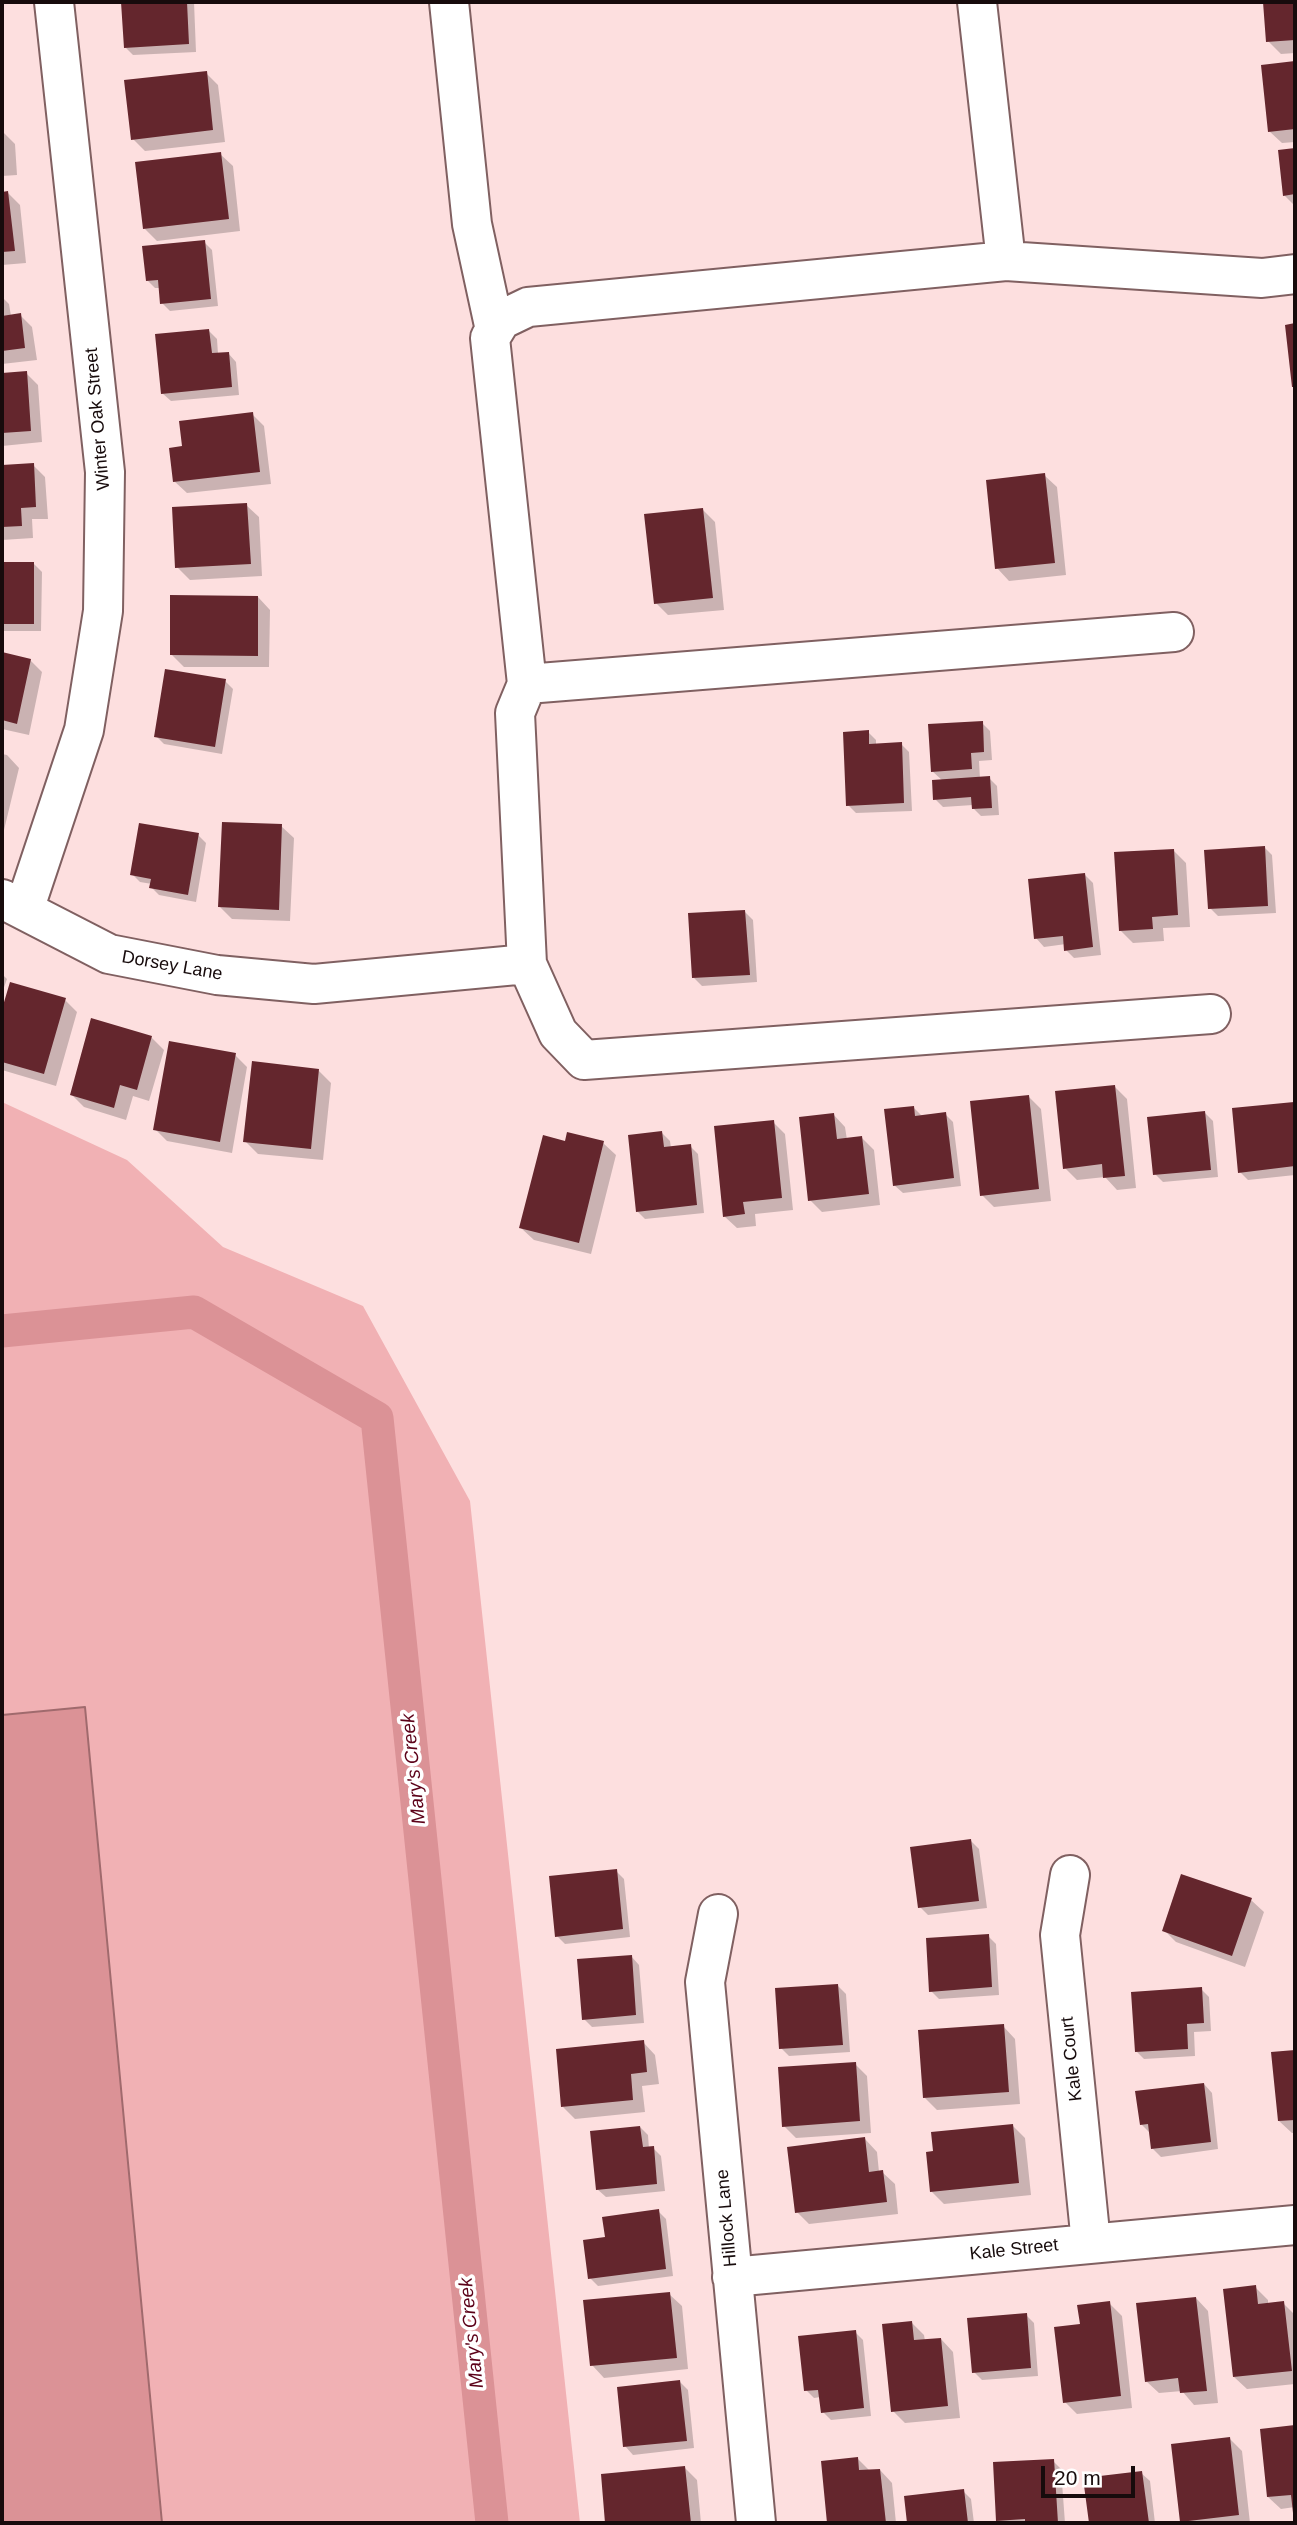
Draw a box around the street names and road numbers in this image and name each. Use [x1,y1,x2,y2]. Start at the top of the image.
street label: Winter Oak Street [81,347,115,491]
street label: Dorsey Lane [120,947,224,985]
street label: Kale Court [1057,2016,1087,2102]
street label: Hillock Lane [712,2168,742,2268]
street label: Kale Street [969,2235,1059,2265]

